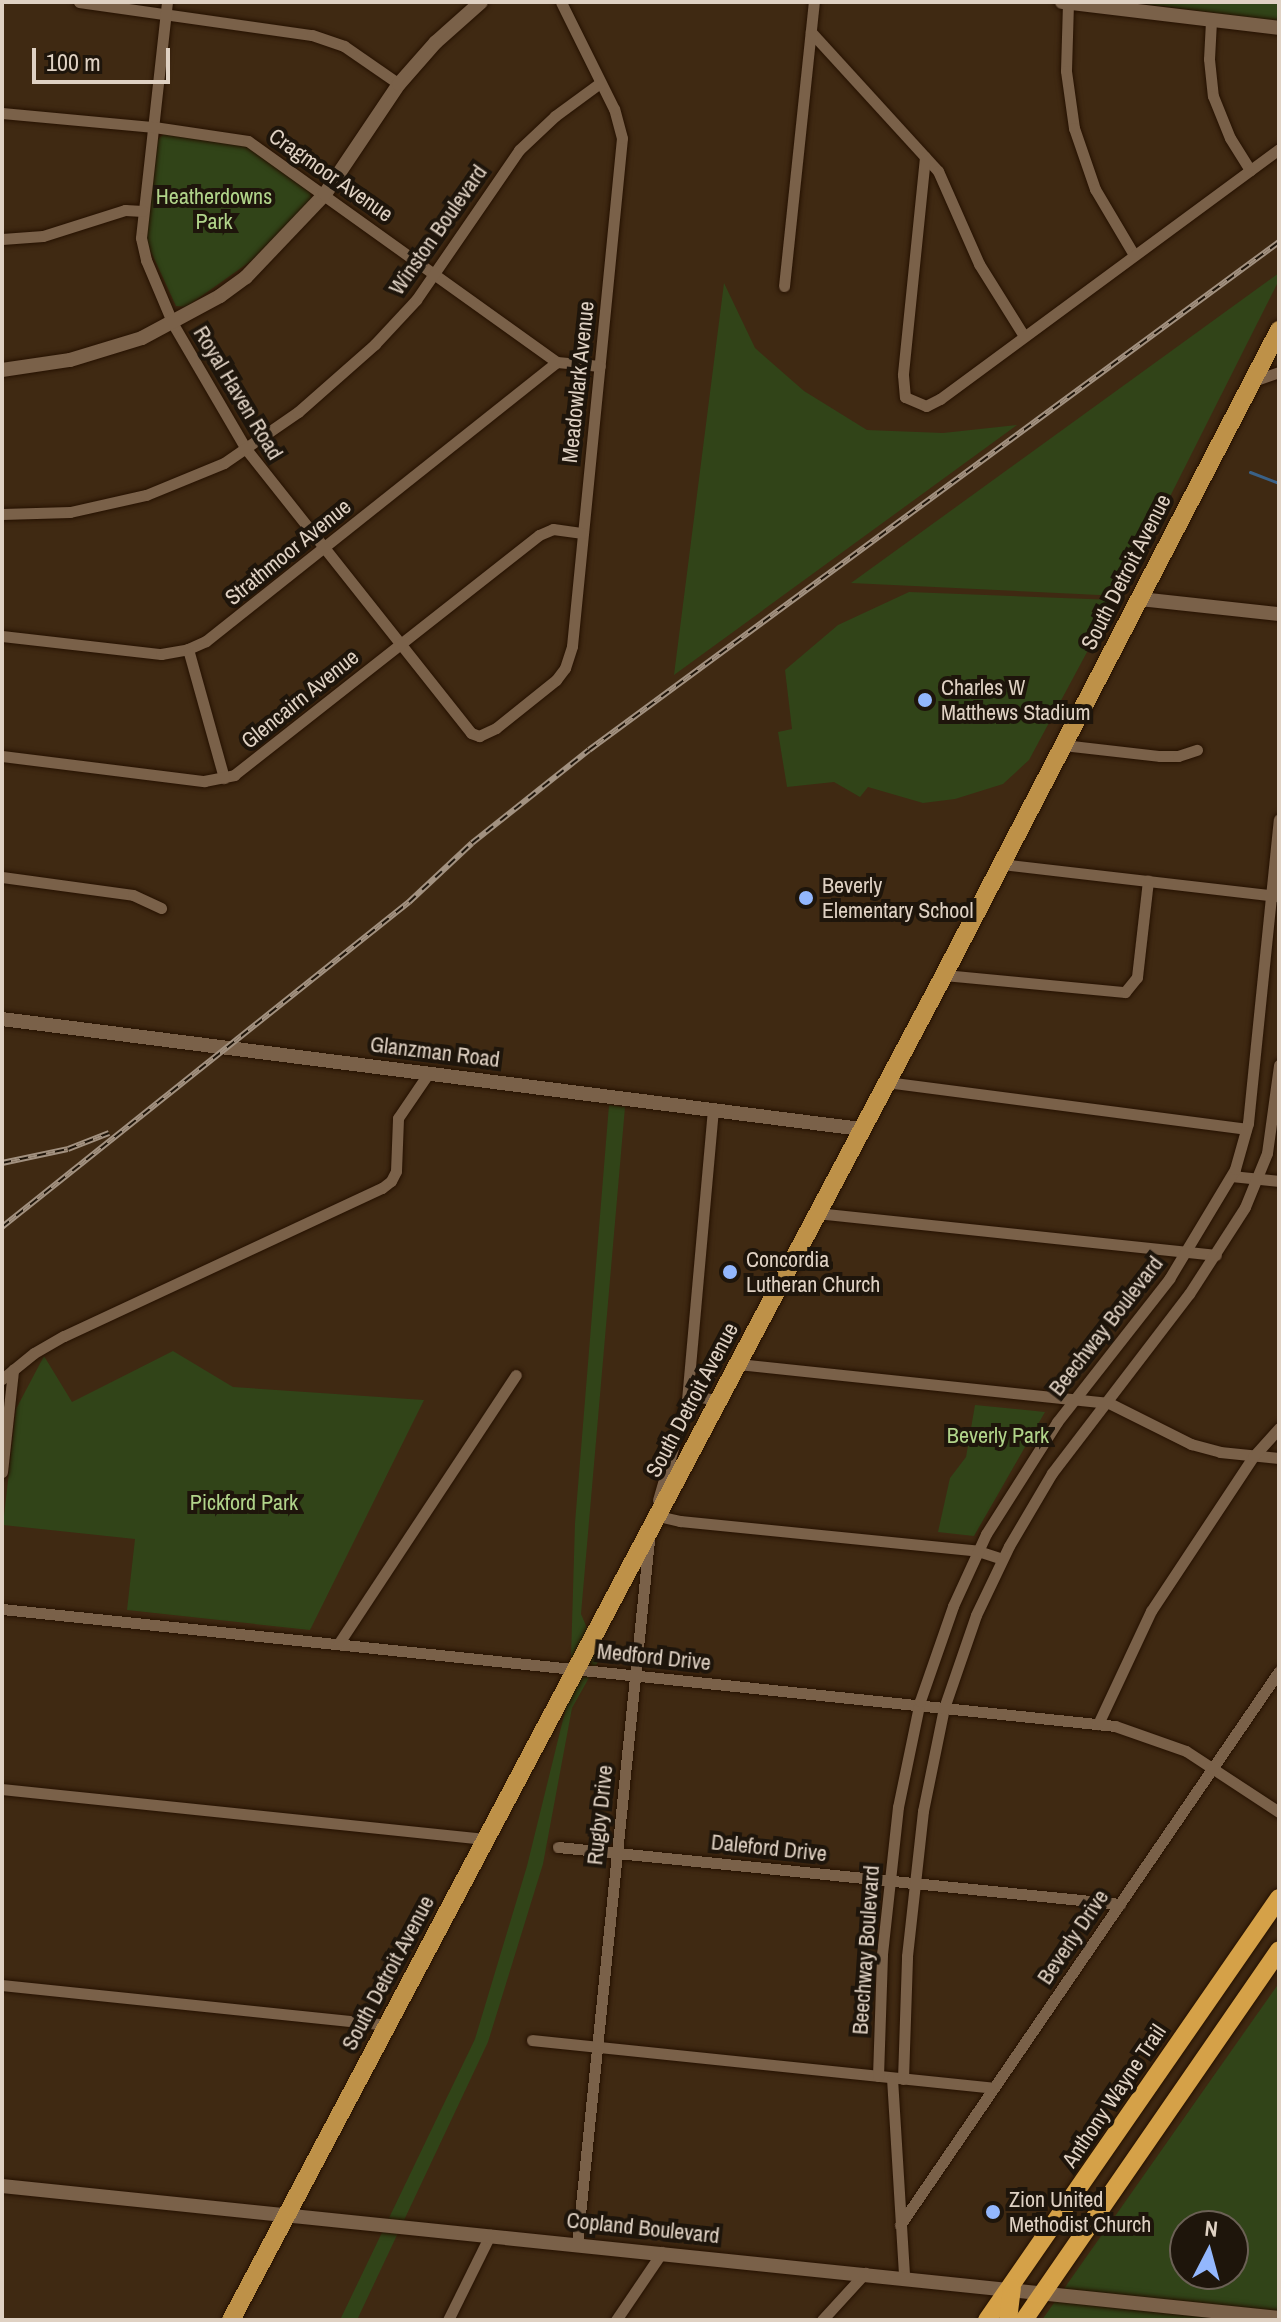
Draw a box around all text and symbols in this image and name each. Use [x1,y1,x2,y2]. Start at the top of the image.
scale bar [36,32,174,82]
text: 100 m [46,46,101,78]
street label: Cragmoor Avenue [264,122,398,228]
street label: Winston Boulevard [383,160,493,300]
park label: Heatherdowns Park [156,183,272,234]
street label: Meadowlark Avenue [556,300,600,464]
street label: Royal Haven Road [188,321,288,465]
street label: South Detroit Avenue [1075,489,1177,655]
street label: Strathmoor Avenue [219,493,357,611]
street label: Glencairn Avenue [236,643,364,755]
place label: Charles W Matthews Stadium [941,674,1090,726]
marker: Charles W Matthews Stadium [916,691,934,709]
place label: Beverly Elementary School [822,872,973,924]
marker: Beverly Elementary School [797,889,815,907]
street label: Glanzman Road [369,1031,501,1073]
place label: Concordia Lutheran Church [746,1246,880,1298]
street label: Beechway Boulevard [1043,1251,1169,1401]
marker: Concordia Lutheran Church [721,1263,739,1281]
street label: South Detroit Avenue [640,1318,744,1482]
park label: Beverly Park [947,1423,1049,1449]
park label: Pickford Park [190,1490,298,1516]
street label: Medford Drive [596,1638,712,1676]
street label: Rugby Drive [582,1764,618,1866]
street label: Daleford Drive [710,1829,828,1867]
street label: Beechway Boulevard [847,1865,885,2035]
street label: Beverly Drive [1032,1885,1114,1989]
street label: South Detroit Avenue [336,1891,440,2055]
street label: Anthony Wayne Trail [1056,2019,1172,2173]
place label: Zion United Methodist Church [1009,2186,1151,2238]
marker: Zion United Methodist Church [984,2203,1002,2221]
street label: Copland Boulevard [565,2207,721,2249]
north arrow [1169,2210,1249,2290]
text: N [1203,2213,1219,2244]

